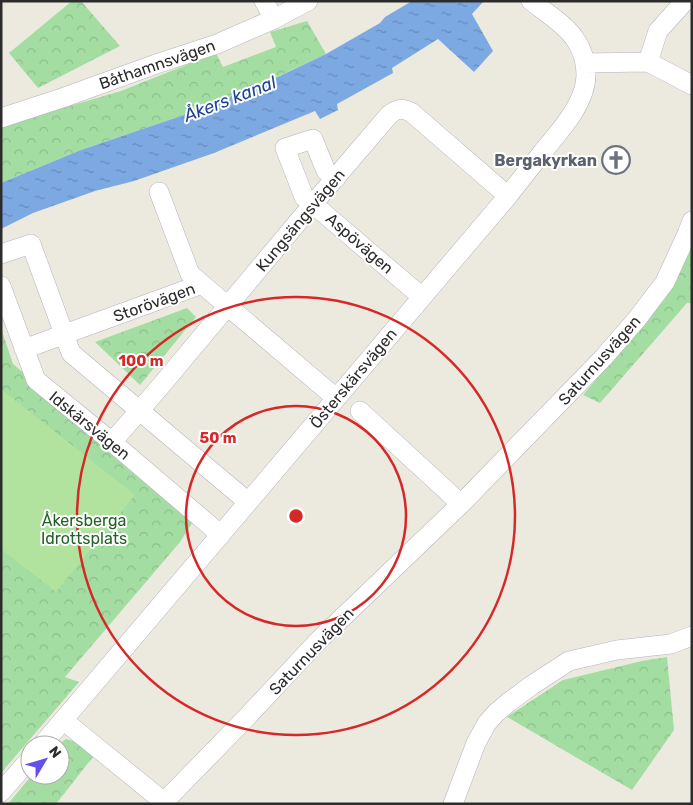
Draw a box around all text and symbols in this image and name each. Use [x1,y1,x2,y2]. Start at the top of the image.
street label: Båthamnsvägen [97,36,218,93]
water label: Åkers kanal [180,71,280,127]
church icon: Bergakyrkan [601,145,631,175]
place label: Bergakyrkan [494,151,597,170]
street label: Kungsängsvägen [252,165,349,275]
street label: Aspövägen [322,209,397,278]
street label: Storövägen [111,279,198,326]
street label: Saturnusvägen [554,312,644,409]
street label: Österskärsvägen [306,324,401,432]
text: 100 m [119,352,163,370]
street label: Idskärsvägen [45,387,134,464]
text: 50 m [200,429,236,447]
centre of rings [287,507,305,525]
park label: Åkersberga Idrottsplats [41,511,127,548]
street label: Saturnusvägen [265,604,358,699]
north arrow [20,735,70,785]
text: N [45,743,65,762]

